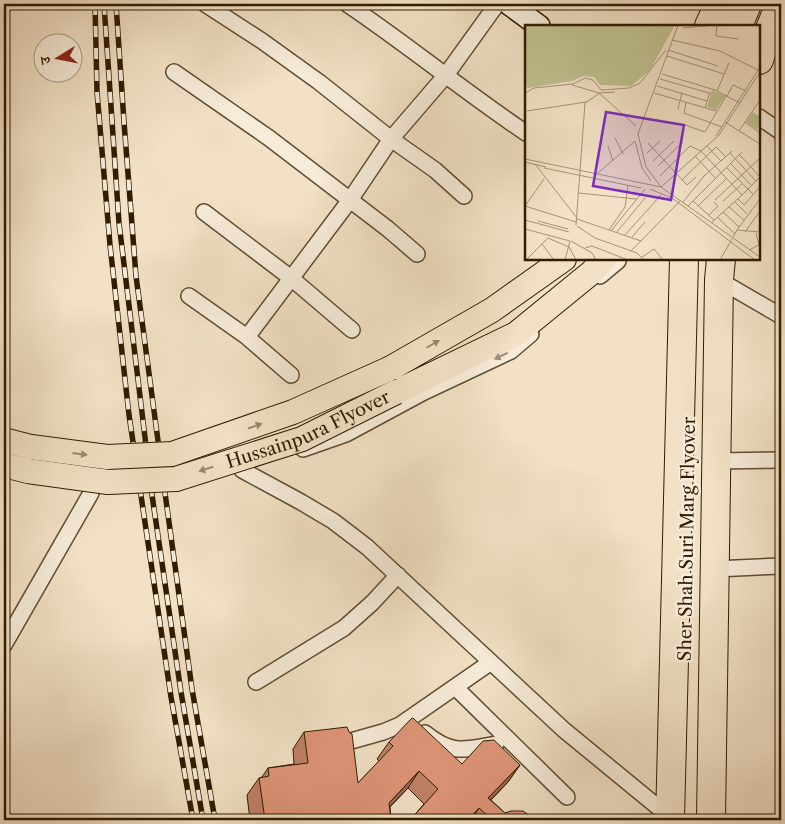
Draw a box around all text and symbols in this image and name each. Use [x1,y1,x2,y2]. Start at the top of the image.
inset map [525,25,760,260]
north arrow [32,32,82,82]
text: उ [36,54,55,66]
one-way arrow [426,339,440,348]
one-way arrow [493,352,508,360]
street label: Hussainpura Flyover [223,386,394,473]
street label: Sher Shah Suri Marg Flyover [674,416,700,661]
one-way arrow [247,422,262,429]
one-way arrow [72,450,88,458]
one-way arrow [198,466,213,474]

